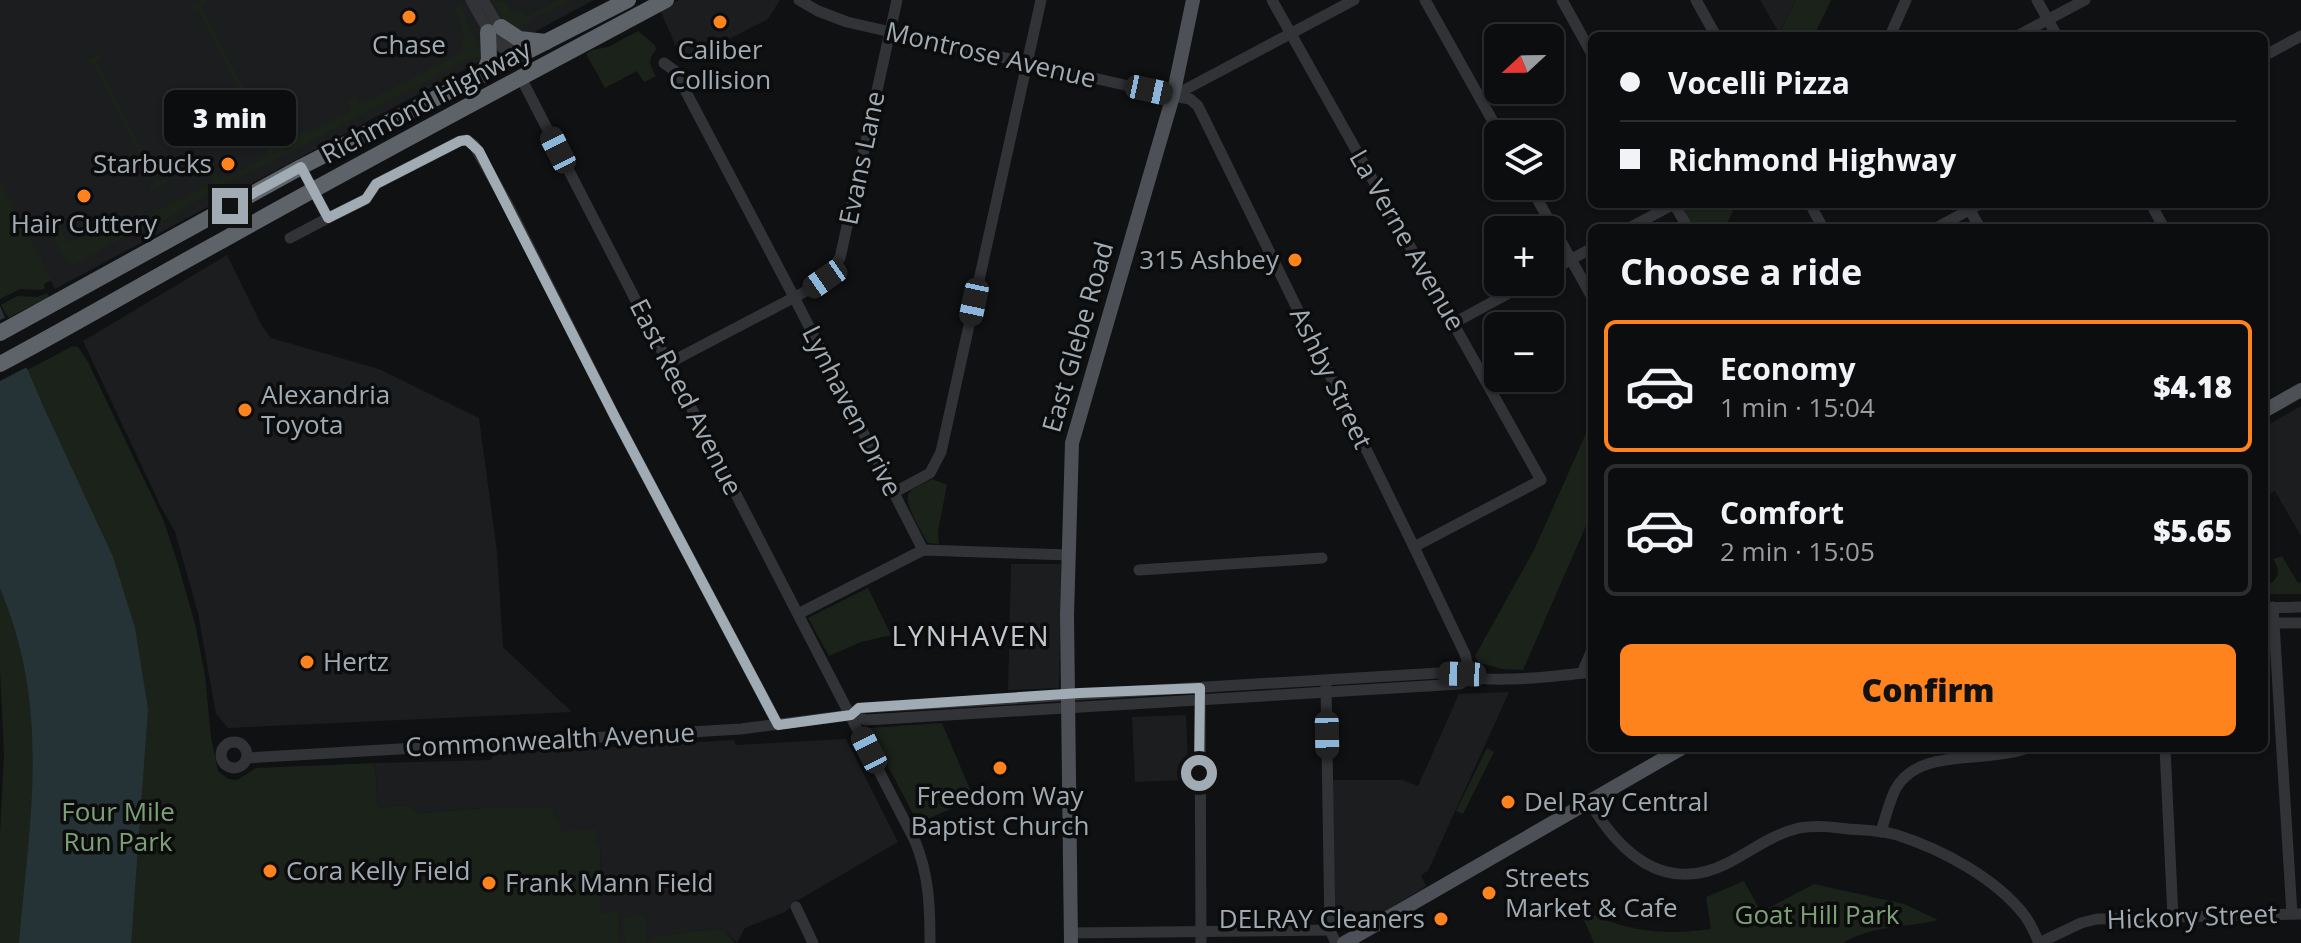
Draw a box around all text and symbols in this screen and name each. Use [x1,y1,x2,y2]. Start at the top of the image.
marker: Chase [400,8,418,26]
street label: Montrose Avenue [883,12,1100,96]
marker: Caliber Collision [711,13,729,31]
north arrow [1484,24,1564,104]
map controls [1484,24,1564,392]
place label: Chase [372,26,446,62]
street label: Richmond Highway [314,30,538,172]
place label: Caliber Collision [669,31,771,97]
text: Vocelli Pizza [1668,62,1850,103]
car [1123,73,1175,107]
street label: Evans Lane [829,88,893,228]
callout: 3 min [164,90,296,146]
text: 3 min [193,100,267,136]
button: layers [1484,120,1564,200]
car [536,123,580,177]
text: Richmond Highway [1668,139,1956,180]
street label: La Verne Avenue [1341,142,1474,337]
place label: Starbucks [93,145,212,181]
marker: Starbucks [219,155,237,173]
marker: Hair Cuttery [75,187,93,205]
route end [212,188,248,224]
place label: Hair Cuttery [11,205,158,241]
button: + [1484,216,1564,296]
street label: East Glebe Road [1033,237,1121,436]
place label: 315 Ashbey [1139,241,1280,277]
text: Choose a ride [1620,247,1862,296]
marker: 315 Ashbey [1286,251,1304,269]
car [798,255,852,303]
car [957,276,991,328]
street label: East Reed Avenue [622,292,752,501]
street label: Ashby Street [1282,301,1382,454]
button: − [1484,312,1564,392]
street label: Lynhaven Drive [794,319,911,502]
text: Economy [1720,348,1856,389]
icon: car [1624,350,1696,422]
text: $4.18 [2153,366,2232,407]
place label: Alexandria Toyota [261,376,390,442]
text: 1 min · 15:04 [1720,389,1875,425]
marker: Alexandria Toyota [236,401,254,419]
text: Comfort [1720,492,1844,533]
icon: car [1624,494,1696,566]
text: $5.65 [2153,510,2232,551]
text: 2 min · 15:05 [1720,533,1875,569]
district label: LYNHAVEN [891,616,1051,654]
place label: Hertz [323,643,389,679]
button: Confirm [1620,644,2236,736]
marker: Hertz [298,653,316,671]
car [1438,661,1486,687]
car [1315,711,1339,759]
street label: Commonwealth Avenue [404,713,696,765]
car [847,723,891,777]
route start [1181,755,1217,791]
marker: Freedom Way Baptist Church [991,759,1009,777]
place label: Freedom Way Baptist Church [911,777,1089,843]
place label: Del Ray Central [1524,783,1709,819]
park label: Four Mile Run Park [61,793,175,859]
marker: Del Ray Central [1499,793,1517,811]
place label: Cora Kelly Field [286,852,470,888]
place label: Streets Market & Cafe [1505,859,1678,925]
marker: Cora Kelly Field [261,862,279,880]
place label: Frank Mann Field [505,864,713,900]
marker: Frank Mann Field [480,874,498,892]
marker: Streets Market & Cafe [1480,884,1498,902]
street label: Hickory Street [2106,895,2278,937]
park label: Goat Hill Park [1734,896,1900,932]
place label: DELRAY Cleaners [1219,900,1425,936]
marker: DELRAY Cleaners [1432,910,1450,928]

